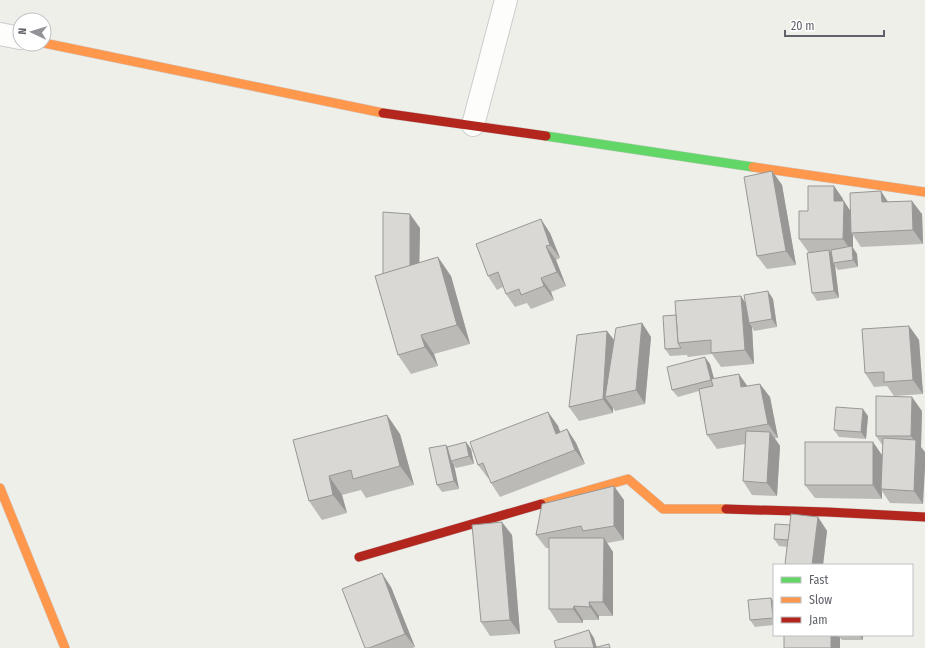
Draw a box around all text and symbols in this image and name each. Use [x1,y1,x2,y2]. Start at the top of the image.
north arrow [12,12,52,52]
scale bar [785,12,884,38]
text: 20 m [791,19,815,33]
text: N [16,28,29,35]
legend [773,564,913,636]
text: Fast [809,573,828,587]
text: Slow [809,593,832,607]
text: Jam [809,613,827,627]

